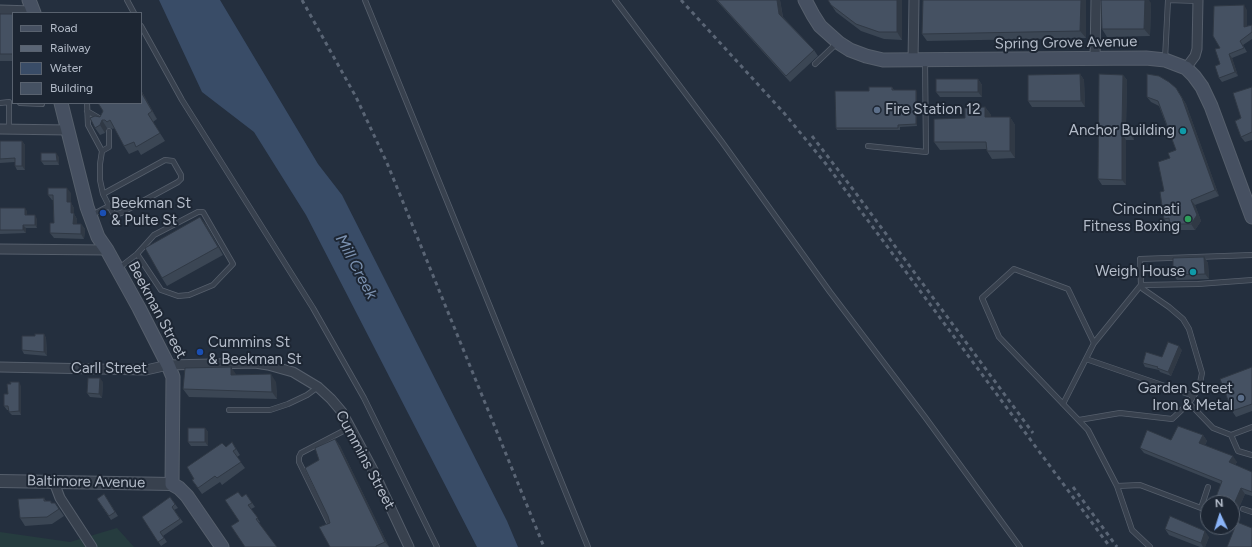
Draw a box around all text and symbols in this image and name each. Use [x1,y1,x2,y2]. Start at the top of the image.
legend [12,12,142,104]
text: Road [50,21,78,35]
street label: Spring Grove Avenue [994,33,1138,53]
text: Railway [50,41,91,55]
text: Water [50,61,82,75]
text: Building [50,81,93,95]
place label: Fire Station 12 [885,101,981,119]
marker: Fire Station 12 [872,105,882,115]
place label: Anchor Building [1069,122,1175,140]
marker: Anchor Building [1178,126,1188,136]
place label: Beekman St & Pulte St [111,195,191,230]
place label: Cincinnati Fitness Boxing [1083,201,1180,236]
marker: Beekman St & Pulte St [98,208,108,218]
marker: Cincinnati Fitness Boxing [1183,214,1193,224]
water label: Mill Creek [331,231,381,303]
street label: Beekman Street [124,258,190,362]
place label: Weigh House [1095,263,1185,281]
marker: Weigh House [1188,267,1198,277]
place label: Cummins St & Beekman St [208,334,302,369]
marker: Cummins St & Beekman St [195,347,205,357]
street label: Carll Street [71,360,147,378]
place label: Garden Street Iron & Metal [1138,380,1233,415]
marker: Garden Street Iron & Metal [1236,393,1246,403]
street label: Cummins Street [331,408,399,512]
street label: Baltimore Avenue [27,472,145,492]
north arrow [1200,495,1240,535]
text: N [1214,497,1224,510]

